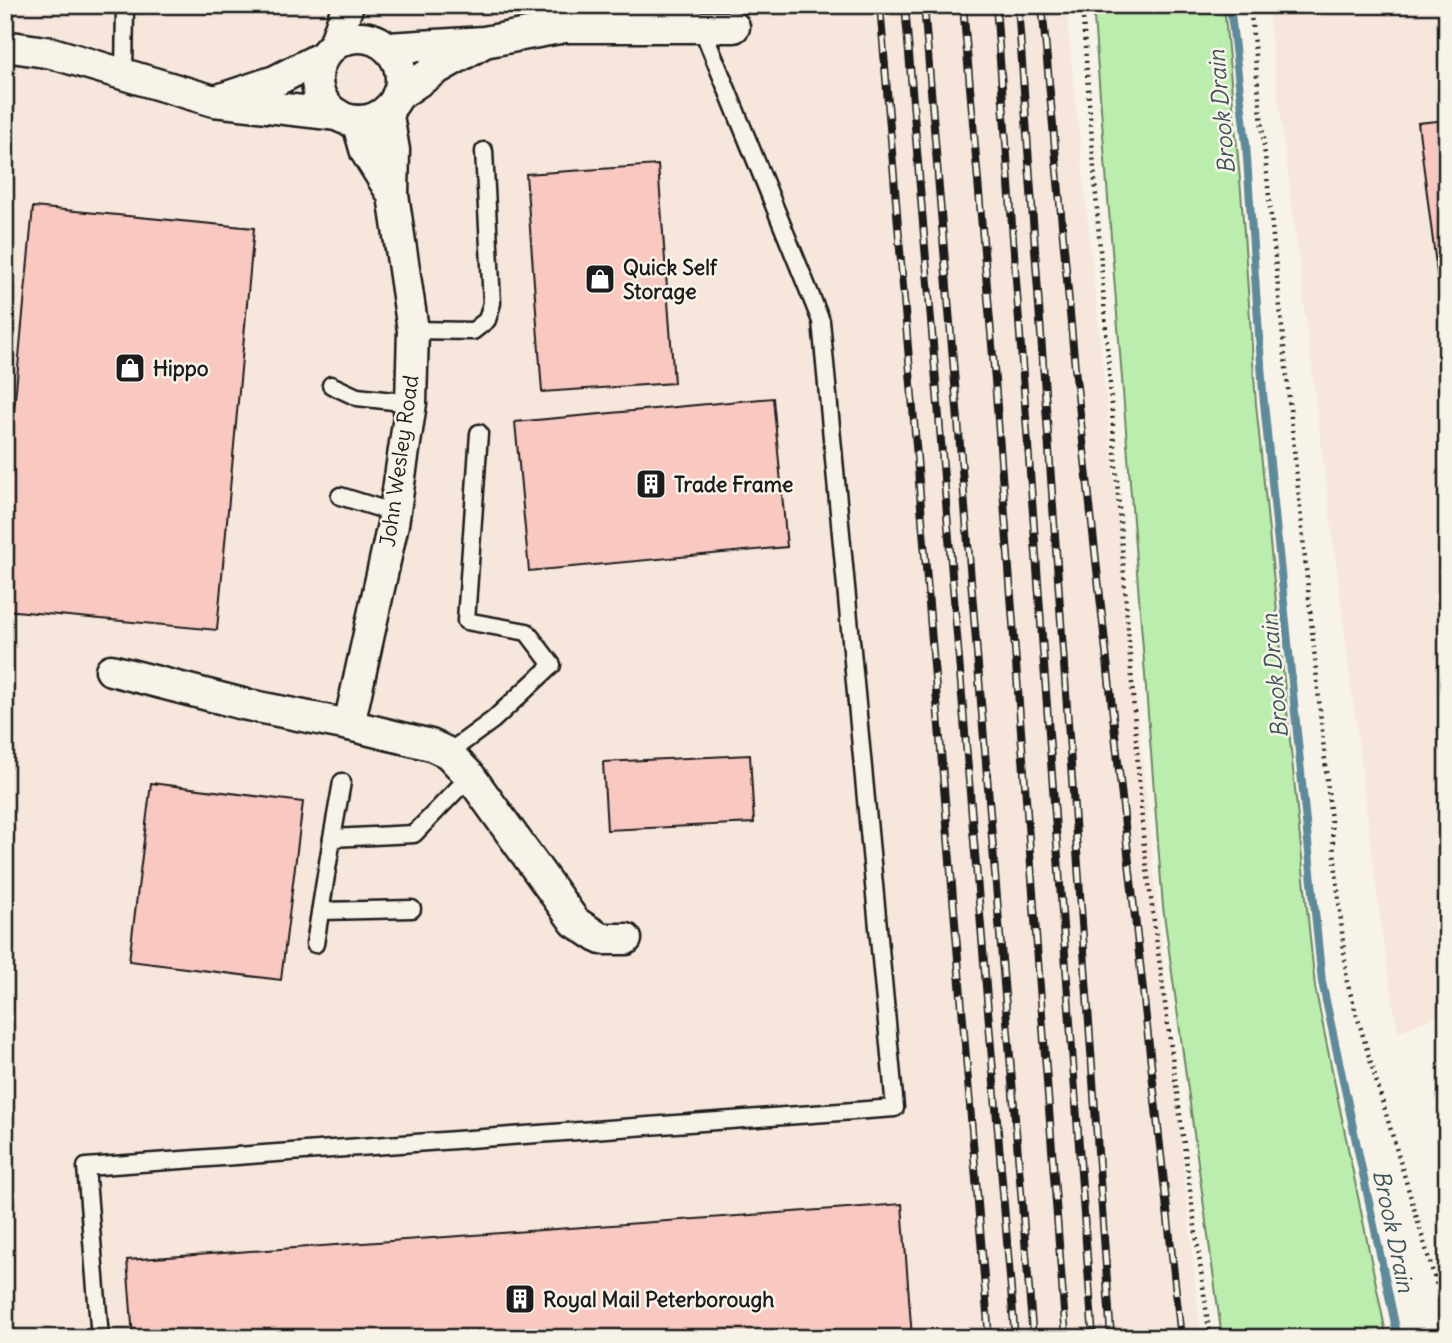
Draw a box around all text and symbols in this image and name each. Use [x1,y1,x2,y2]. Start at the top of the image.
water label: Brook Drain [1201,48,1241,175]
place label: Quick Self Storage [623,254,718,305]
shop icon: Quick Self Storage [583,262,617,296]
shop icon: Hippo [113,351,147,385]
place label: Hippo [153,355,209,382]
street label: John Wesley Road [374,373,424,549]
building icon: Trade Frame [634,467,668,501]
place label: Trade Frame [674,471,793,498]
water label: Brook Drain [1254,612,1294,739]
water label: Brook Drain [1367,1167,1421,1295]
building icon: Royal Mail Peterborough [503,1282,537,1316]
place label: Royal Mail Peterborough [543,1286,774,1313]

